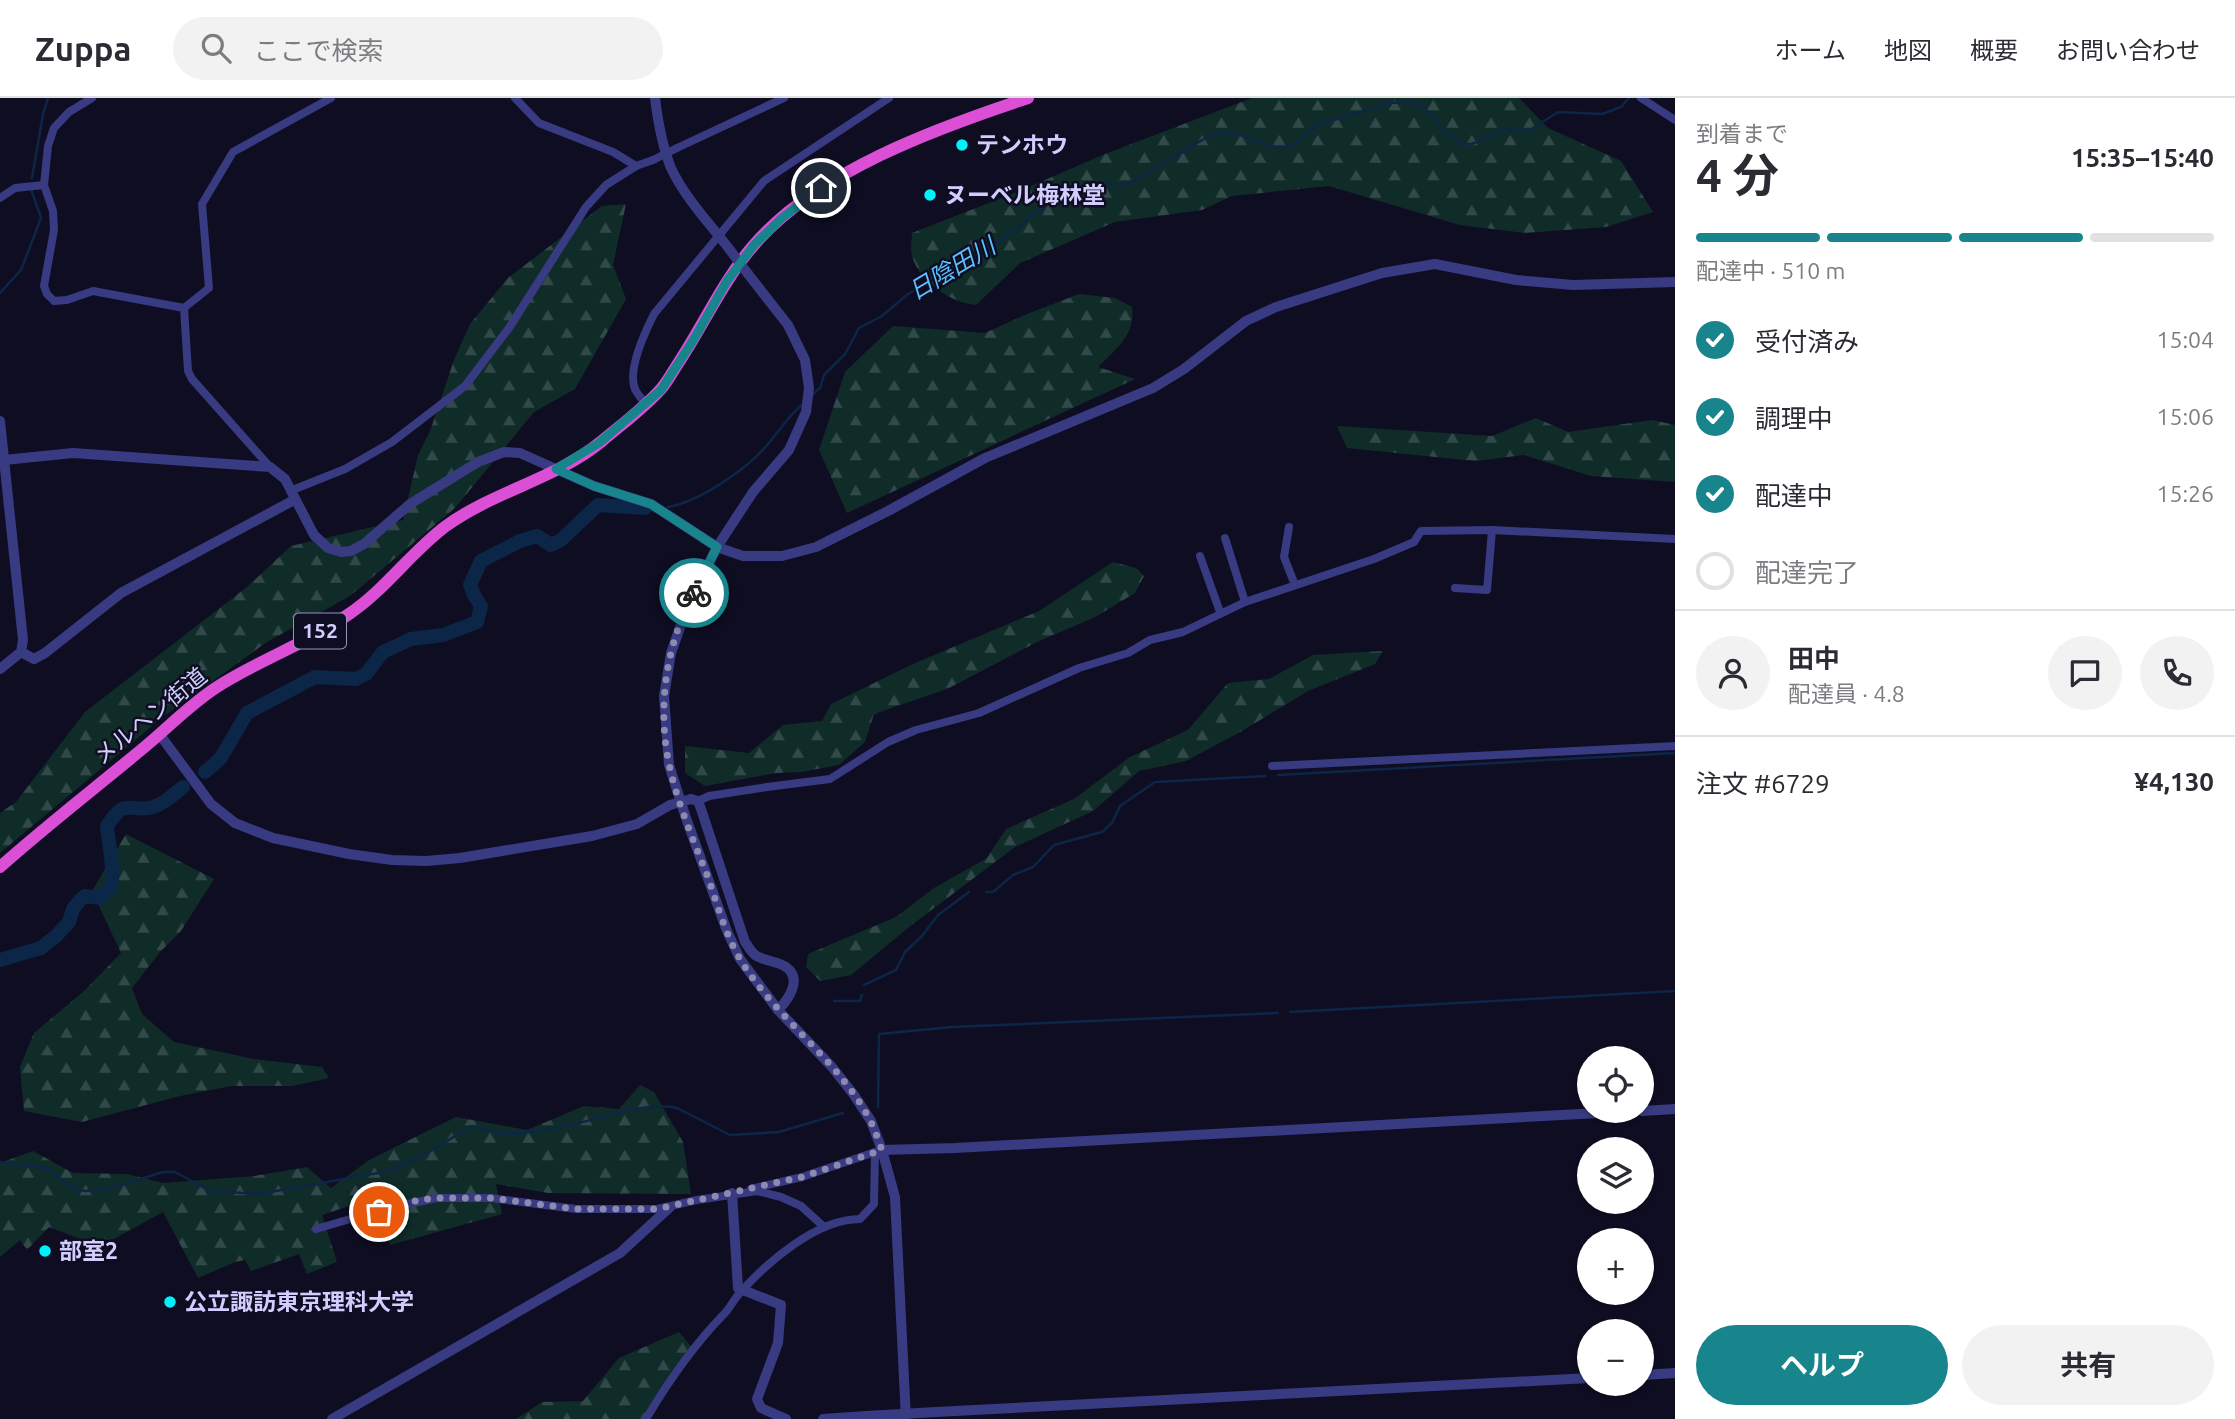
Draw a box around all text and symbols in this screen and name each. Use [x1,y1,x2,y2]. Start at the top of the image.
search box [173,17,663,80]
icon: search [197,29,235,67]
text: Zuppa [35,30,131,67]
text: ここで検索 [253,36,383,65]
text: ホーム [1775,37,1846,64]
text: 地図 [1884,37,1932,64]
text: 概要 [1970,37,2018,64]
text: お問い合わせ [2056,37,2200,64]
text: 到着まで [1696,121,1788,146]
place label: テンホウ [976,132,1068,157]
marker: テンホウ [954,137,970,153]
text: 15:35–15:40 [2071,143,2214,172]
text: 4 分 [1696,149,1779,201]
pin [791,158,851,218]
icon: home [802,169,840,207]
place label: ヌーベル梅林堂 [944,182,1105,207]
marker: ヌーベル梅林堂 [922,187,938,203]
water label: 日陰田川 [904,231,1002,305]
text: 配達中 · 510 m [1696,258,1845,283]
icon: check [1696,321,1734,359]
text: 受付済み [1755,327,1859,356]
text: 15:04 [2156,327,2214,352]
icon: check [1696,398,1734,436]
text: 調理中 [1755,404,1833,433]
text: 15:06 [2156,404,2214,429]
icon: check [1696,475,1734,513]
text: 配達中 [1755,481,1833,510]
text: 15:26 [2156,481,2214,506]
courier [659,558,729,628]
text: 配達完了 [1755,558,1859,587]
icon: bike [675,574,713,612]
road number: 152 [294,614,346,648]
button: person [1696,636,1770,710]
button: chat [2048,636,2122,710]
button: phone [2140,636,2214,710]
text: 田中 [1788,644,1840,673]
street label: メルヘン街道 [88,662,211,769]
text: 配達員 · 4.8 [1788,681,1905,706]
text: ¥4,130 [2134,767,2214,796]
text: 注文 #6729 [1696,769,1830,798]
map controls [1577,1046,1654,1396]
button: locate [1577,1046,1654,1123]
button: layers [1577,1137,1654,1214]
pin [349,1182,409,1242]
icon: bag [360,1193,398,1231]
button: + [1577,1228,1654,1305]
place label: 部室2 [59,1238,118,1263]
marker: 部室2 [37,1243,53,1259]
place label: 公立諏訪東京理科大学 [184,1289,414,1314]
marker: 公立諏訪東京理科大学 [162,1294,178,1310]
button: − [1577,1319,1654,1396]
button: ヘルプ [1696,1325,1948,1405]
button: 共有 [1962,1325,2214,1405]

